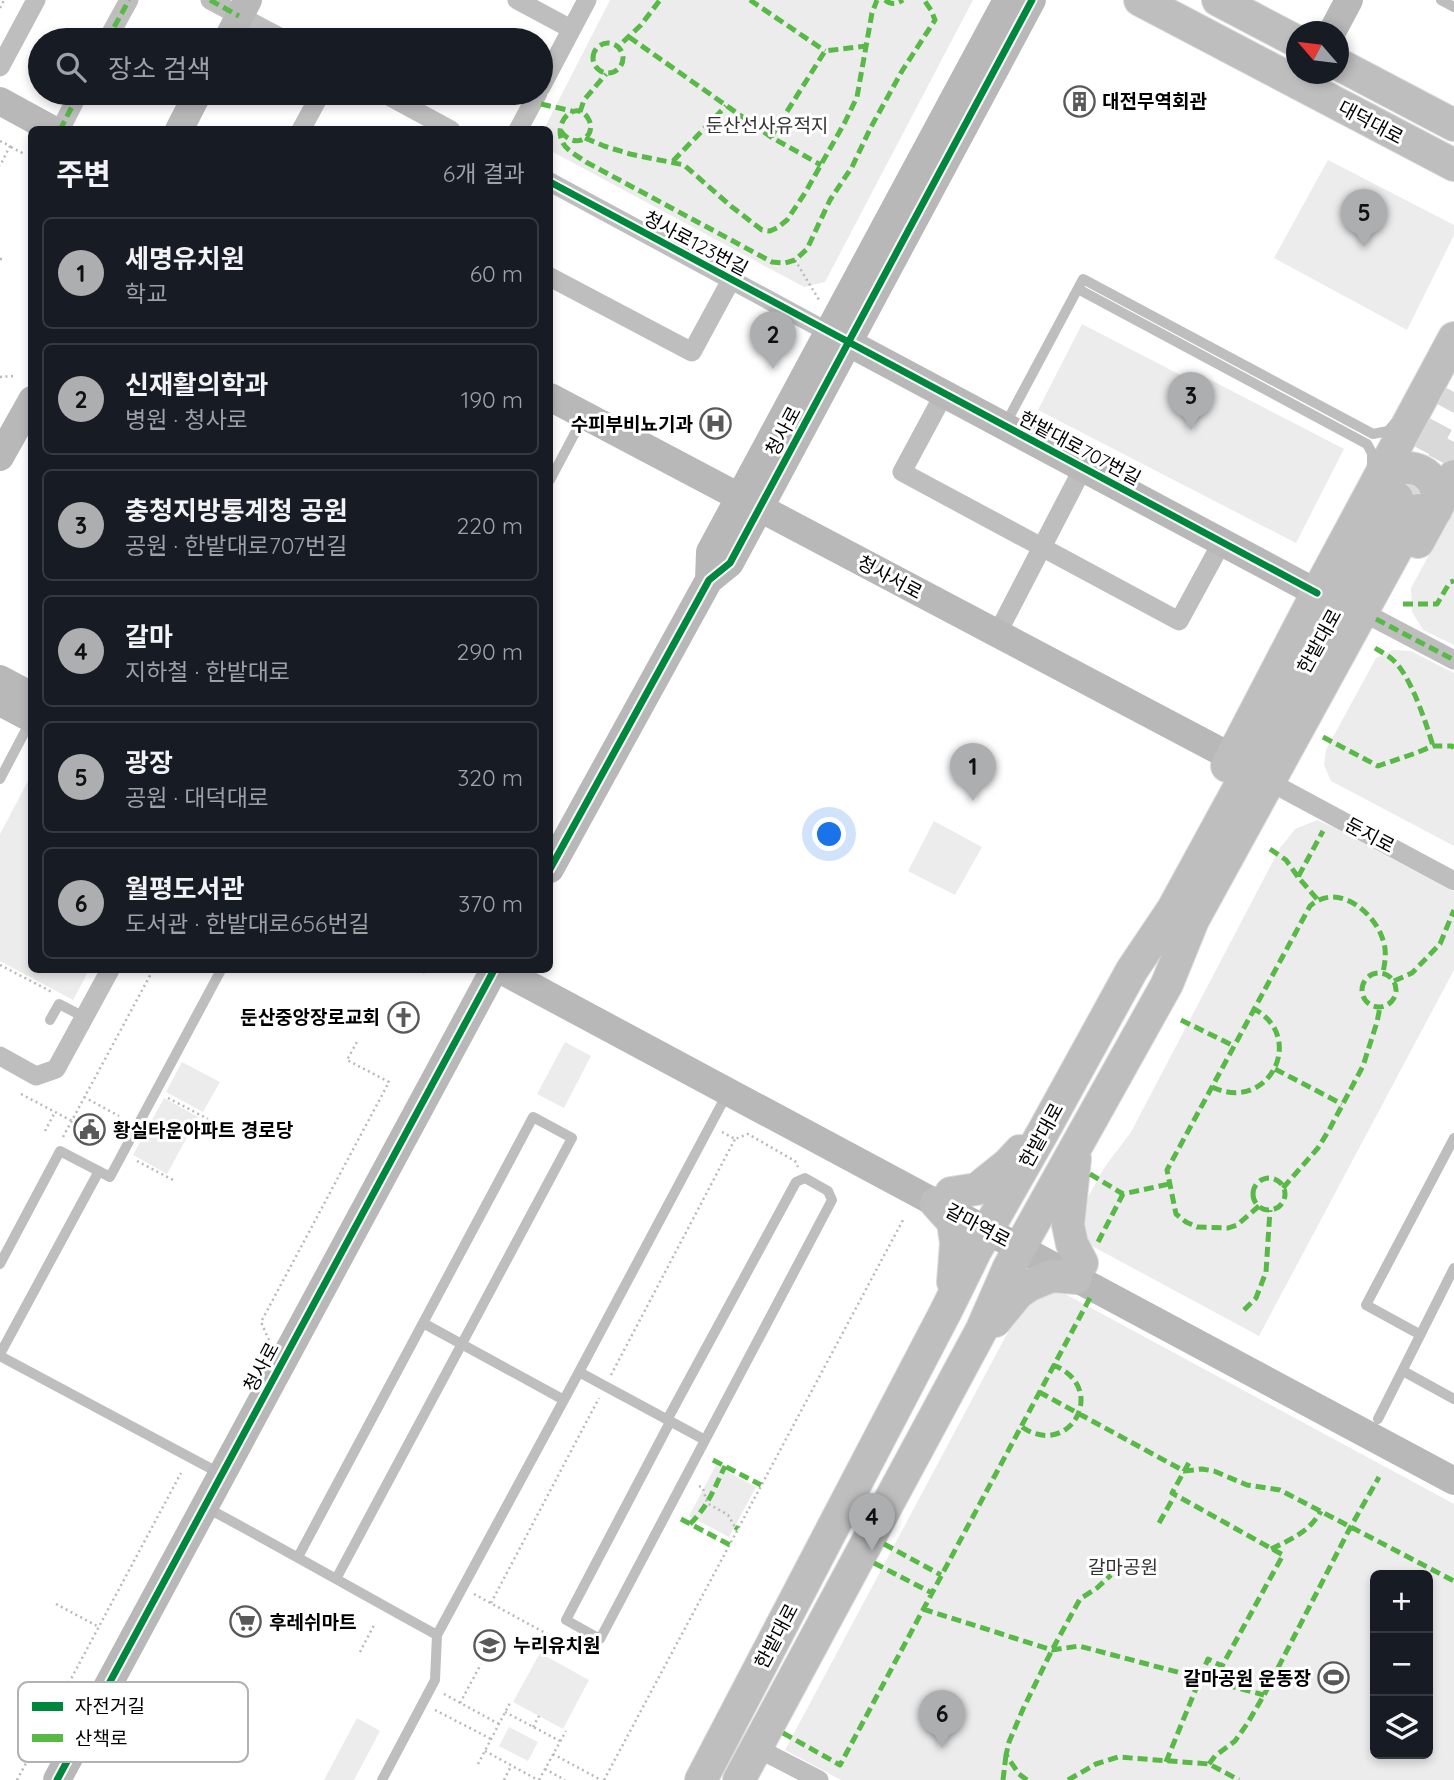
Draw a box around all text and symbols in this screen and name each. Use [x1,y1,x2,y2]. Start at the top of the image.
north arrow [1286,21,1349,84]
search box [28,28,553,105]
icon: search [52,48,90,86]
text: 장소 검색 [108,52,211,85]
building icon: 대전무역회관 [1062,84,1096,118]
place label: 대전무역회관 [1102,89,1207,113]
street label: 대덕대로 [1334,95,1408,149]
park label: 둔산선사유적지 [706,113,828,137]
text: 주변 [56,155,111,193]
text: 6개 결과 [443,159,525,188]
pin: 5 [1341,189,1387,247]
street label: 청사로123번길 [640,205,752,281]
text: 세명유치원 [125,242,245,275]
text: 1 [77,259,85,288]
text: 60 m [470,259,523,288]
text: 학교 [125,279,167,308]
pin: 2 [750,311,796,369]
text: 신재활의학과 [125,368,269,401]
pin: 3 [1168,372,1214,430]
text: 2 [74,385,88,414]
text: 190 m [461,385,523,414]
street label: 청사로 [760,402,806,460]
text: 병원 · 청사로 [125,405,248,434]
street label: 한밭대로707번길 [1015,406,1145,490]
hospital icon: 수피부비뇨기과 [699,407,733,441]
place label: 수피부비뇨기과 [571,412,694,436]
text: 충청지방통계청 공원 [125,494,348,527]
text: 3 [75,511,87,540]
text: 220 m [457,511,523,540]
text: 공원 · 한밭대로707번길 [125,531,347,560]
street label: 청사서로 [853,550,927,604]
street label: 한밭대로 [1292,605,1346,677]
text: 갈마 [125,620,173,653]
text: 4 [74,637,88,666]
text: 290 m [456,637,523,666]
text: 지하철 · 한밭대로 [125,657,290,686]
pin: 1 [950,743,996,801]
text: 광장 [125,746,173,779]
text: 5 [74,763,88,792]
text: 320 m [457,763,523,792]
text: 공원 · 대덕대로 [125,783,269,812]
street label: 둔지로 [1341,812,1399,858]
your location [812,817,846,851]
text: 월평도서관 [125,872,245,905]
text: 6 [75,889,87,918]
text: 370 m [458,889,523,918]
text: 도서관 · 한밭대로656번길 [125,909,370,938]
church icon: 둔산중앙장로교회 [386,1000,420,1034]
place label: 둔산중앙장로교회 [240,1005,380,1029]
street label: 한밭대로 [1014,1099,1068,1171]
public building icon: 황실타운아파트 경로당 [73,1113,107,1147]
place label: 황실타운아파트 경로당 [113,1118,294,1142]
street label: 갈마역로 [941,1198,1015,1252]
street label: 청사로 [238,1338,284,1396]
pin: 4 [849,1493,895,1551]
park label: 갈마공원 [1088,1555,1158,1579]
map controls [1370,1570,1433,1759]
button: + [1370,1570,1433,1633]
street label: 한밭대로 [749,1599,803,1673]
supermarket icon: 후레쉬마트 [229,1605,263,1639]
place label: 후레쉬마트 [269,1610,356,1634]
school or university icon: 누리유치원 [473,1628,507,1662]
place label: 누리유치원 [513,1633,600,1657]
button: − [1370,1633,1433,1696]
sports icon: 갈마공원 운동장 [1317,1661,1351,1695]
place label: 갈마공원 운동장 [1183,1666,1311,1690]
legend [18,1682,248,1762]
pin: 6 [919,1690,965,1748]
text: 자전거길 [75,1694,145,1718]
button: layers [1370,1696,1433,1759]
text: 산책로 [75,1726,127,1750]

